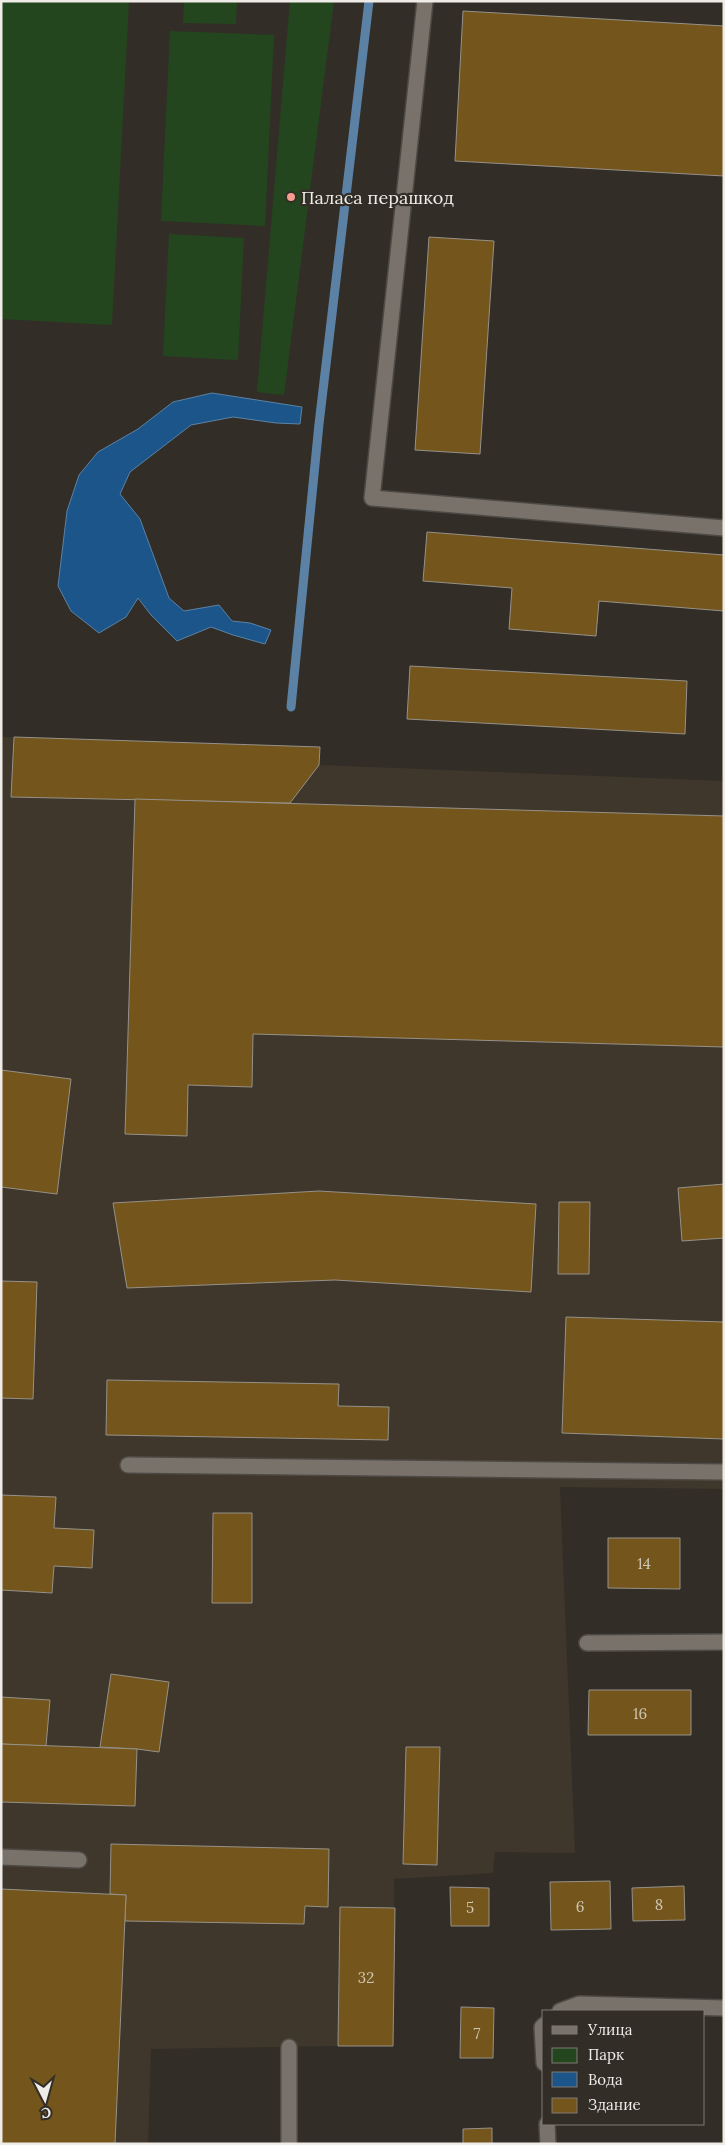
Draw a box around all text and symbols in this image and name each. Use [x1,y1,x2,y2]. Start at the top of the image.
place label: Паласа перашкод [301,186,454,209]
marker: Паласа перашкод [285,191,297,203]
house number: 14 [637,1554,651,1573]
house number: 16 [633,1704,647,1723]
house number: 8 [655,1895,663,1914]
house number: 6 [576,1897,584,1916]
house number: 5 [466,1898,474,1917]
house number: 32 [358,1968,374,1987]
legend [542,2010,705,2125]
text: Улица [587,2020,633,2039]
house number: 7 [474,2024,481,2043]
text: Парк [588,2045,624,2064]
text: Вода [588,2070,623,2089]
north arrow [20,2075,70,2125]
text: Здание [588,2095,641,2114]
text: С [40,2103,52,2122]

